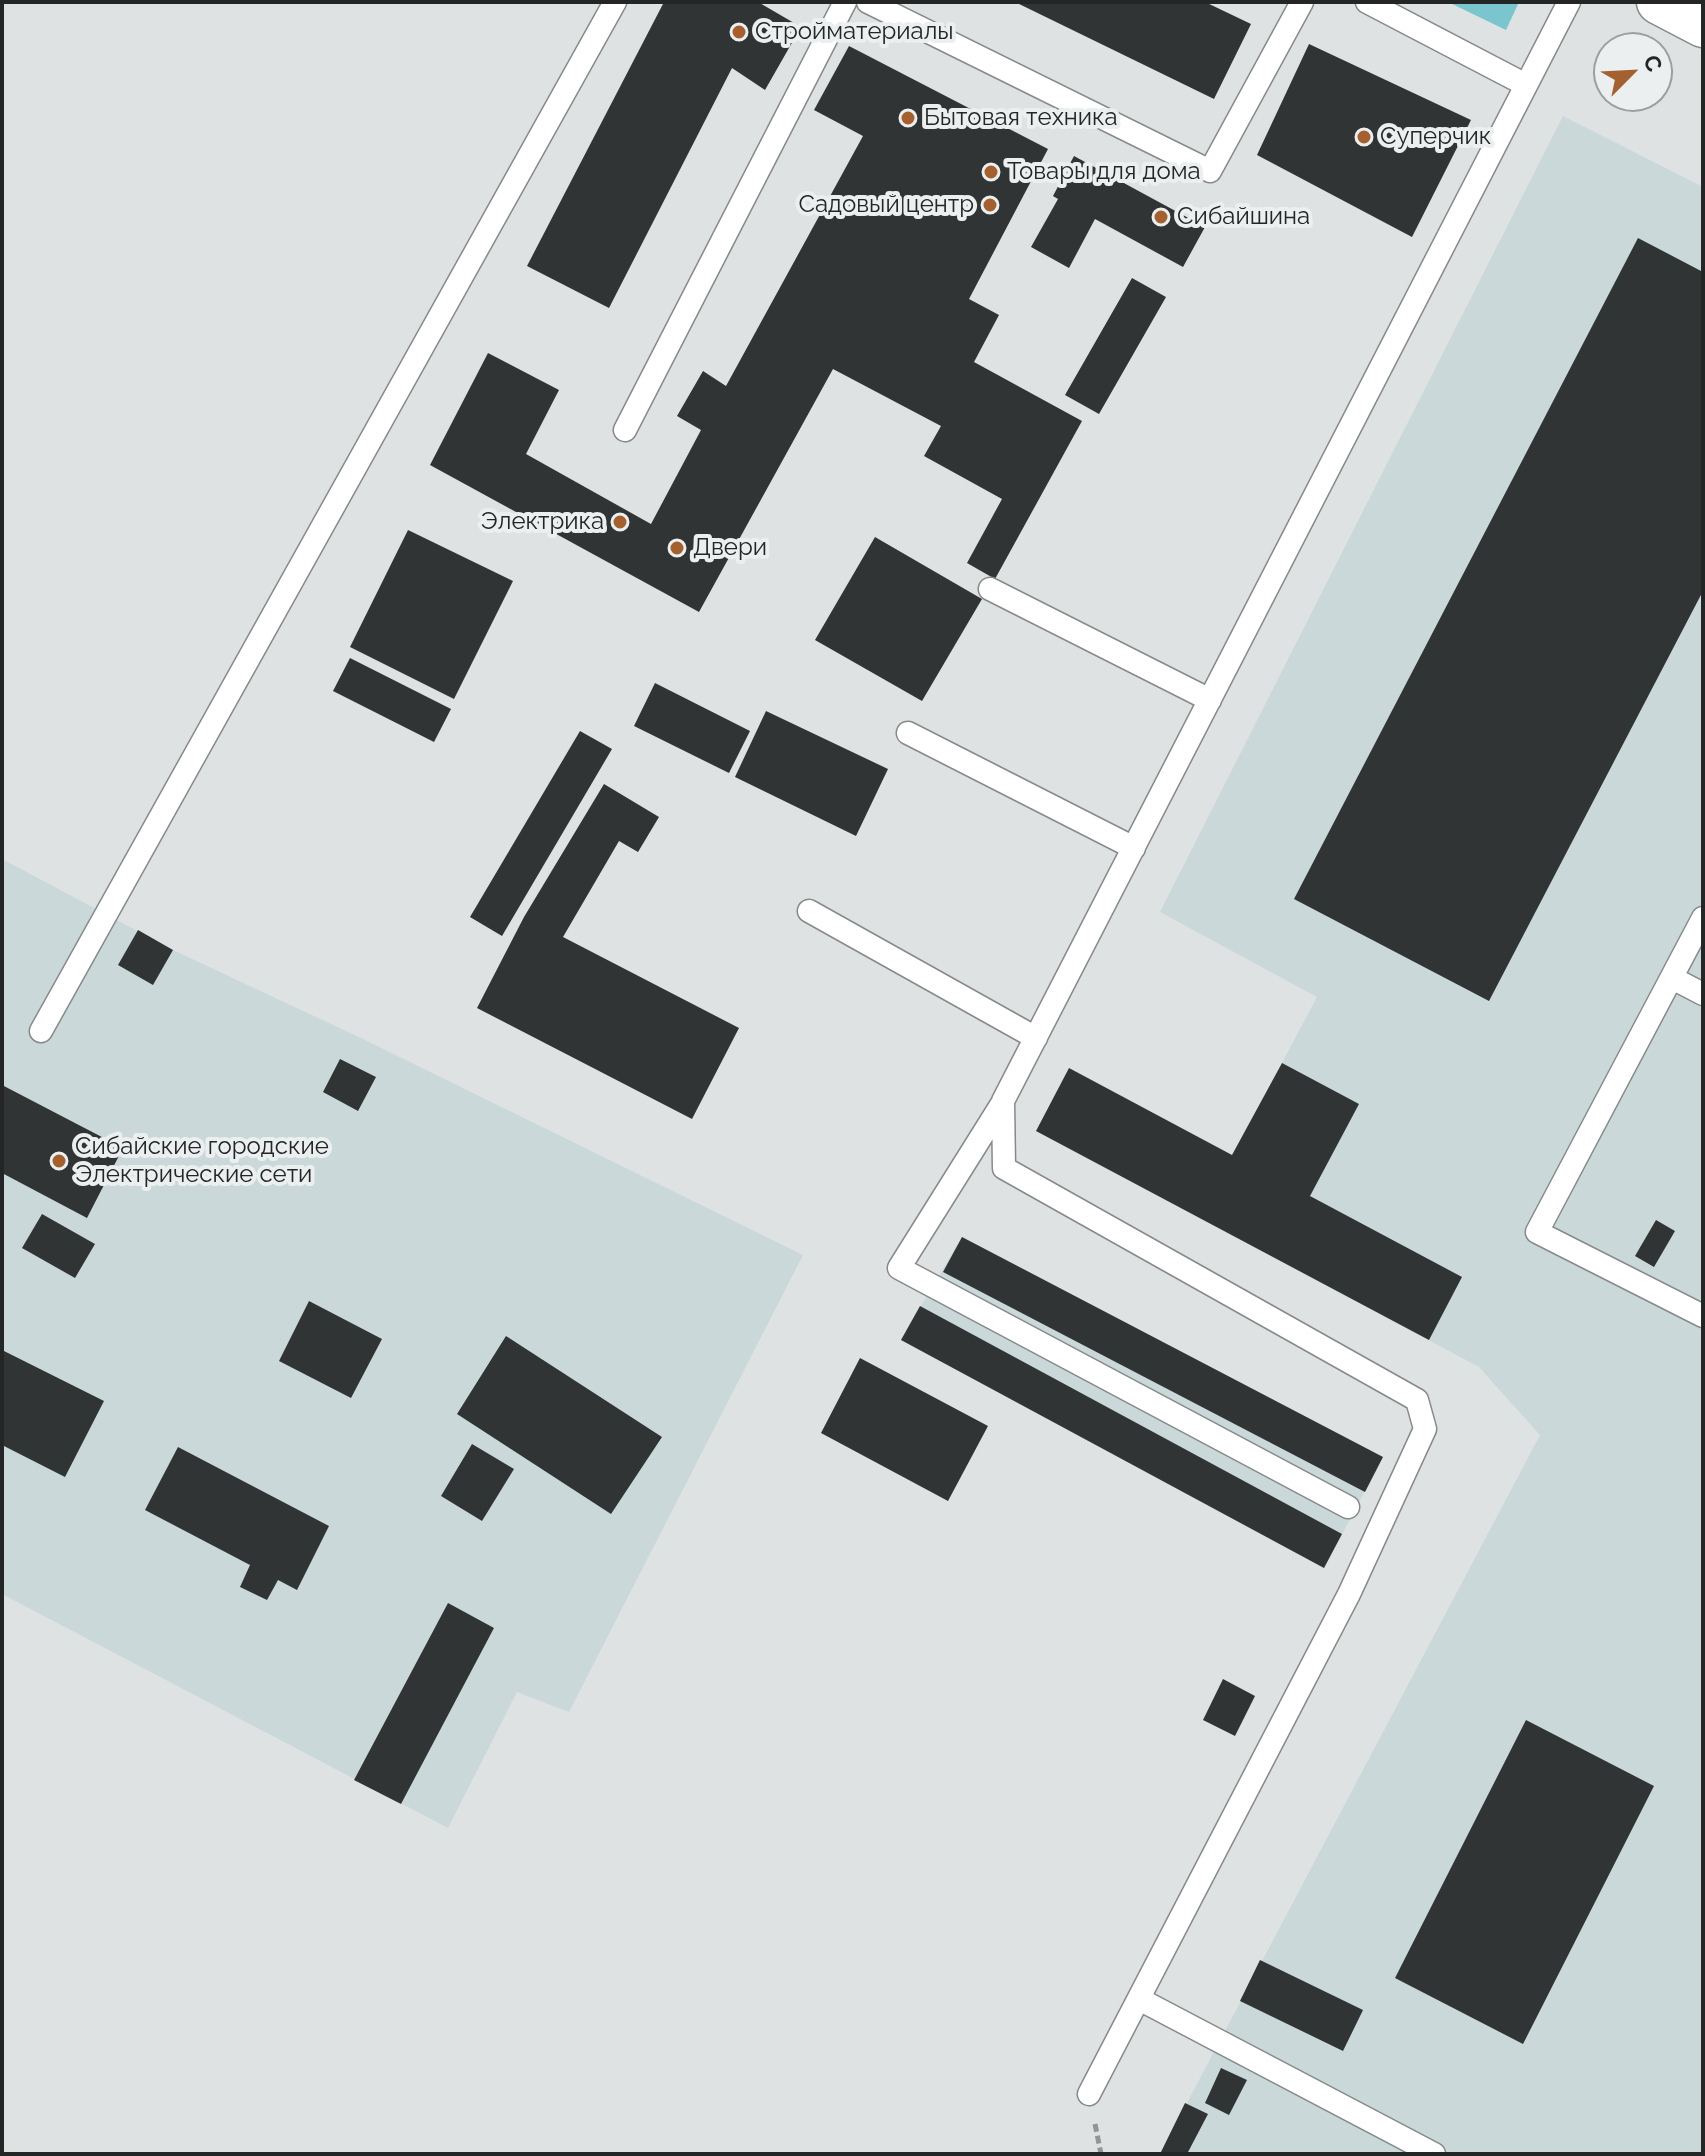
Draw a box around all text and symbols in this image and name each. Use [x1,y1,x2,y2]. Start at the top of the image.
place label: Стройматериалы [755,18,954,46]
marker: Стройматериалы [730,23,748,41]
north arrow [1593,32,1673,112]
text: С [1638,51,1668,75]
place label: Бытовая техника [924,104,1118,132]
marker: Бытовая техника [899,109,917,127]
place label: Суперчик [1380,123,1491,151]
marker: Суперчик [1355,128,1373,146]
place label: Товары для дома [1007,158,1201,186]
marker: Товары для дома [982,163,1000,181]
place label: Садовый центр [799,191,974,219]
marker: Садовый центр [981,196,999,214]
place label: Сибайшина [1177,203,1310,231]
marker: Сибайшина [1152,208,1170,226]
place label: Электрика [481,508,604,536]
marker: Электрика [611,513,629,531]
place label: Двери [693,534,767,562]
marker: Двери [668,539,686,557]
place label: Сибайские городские Электрические сети [75,1133,329,1189]
marker: Сибайские городские Электрические сети [50,1152,68,1170]

